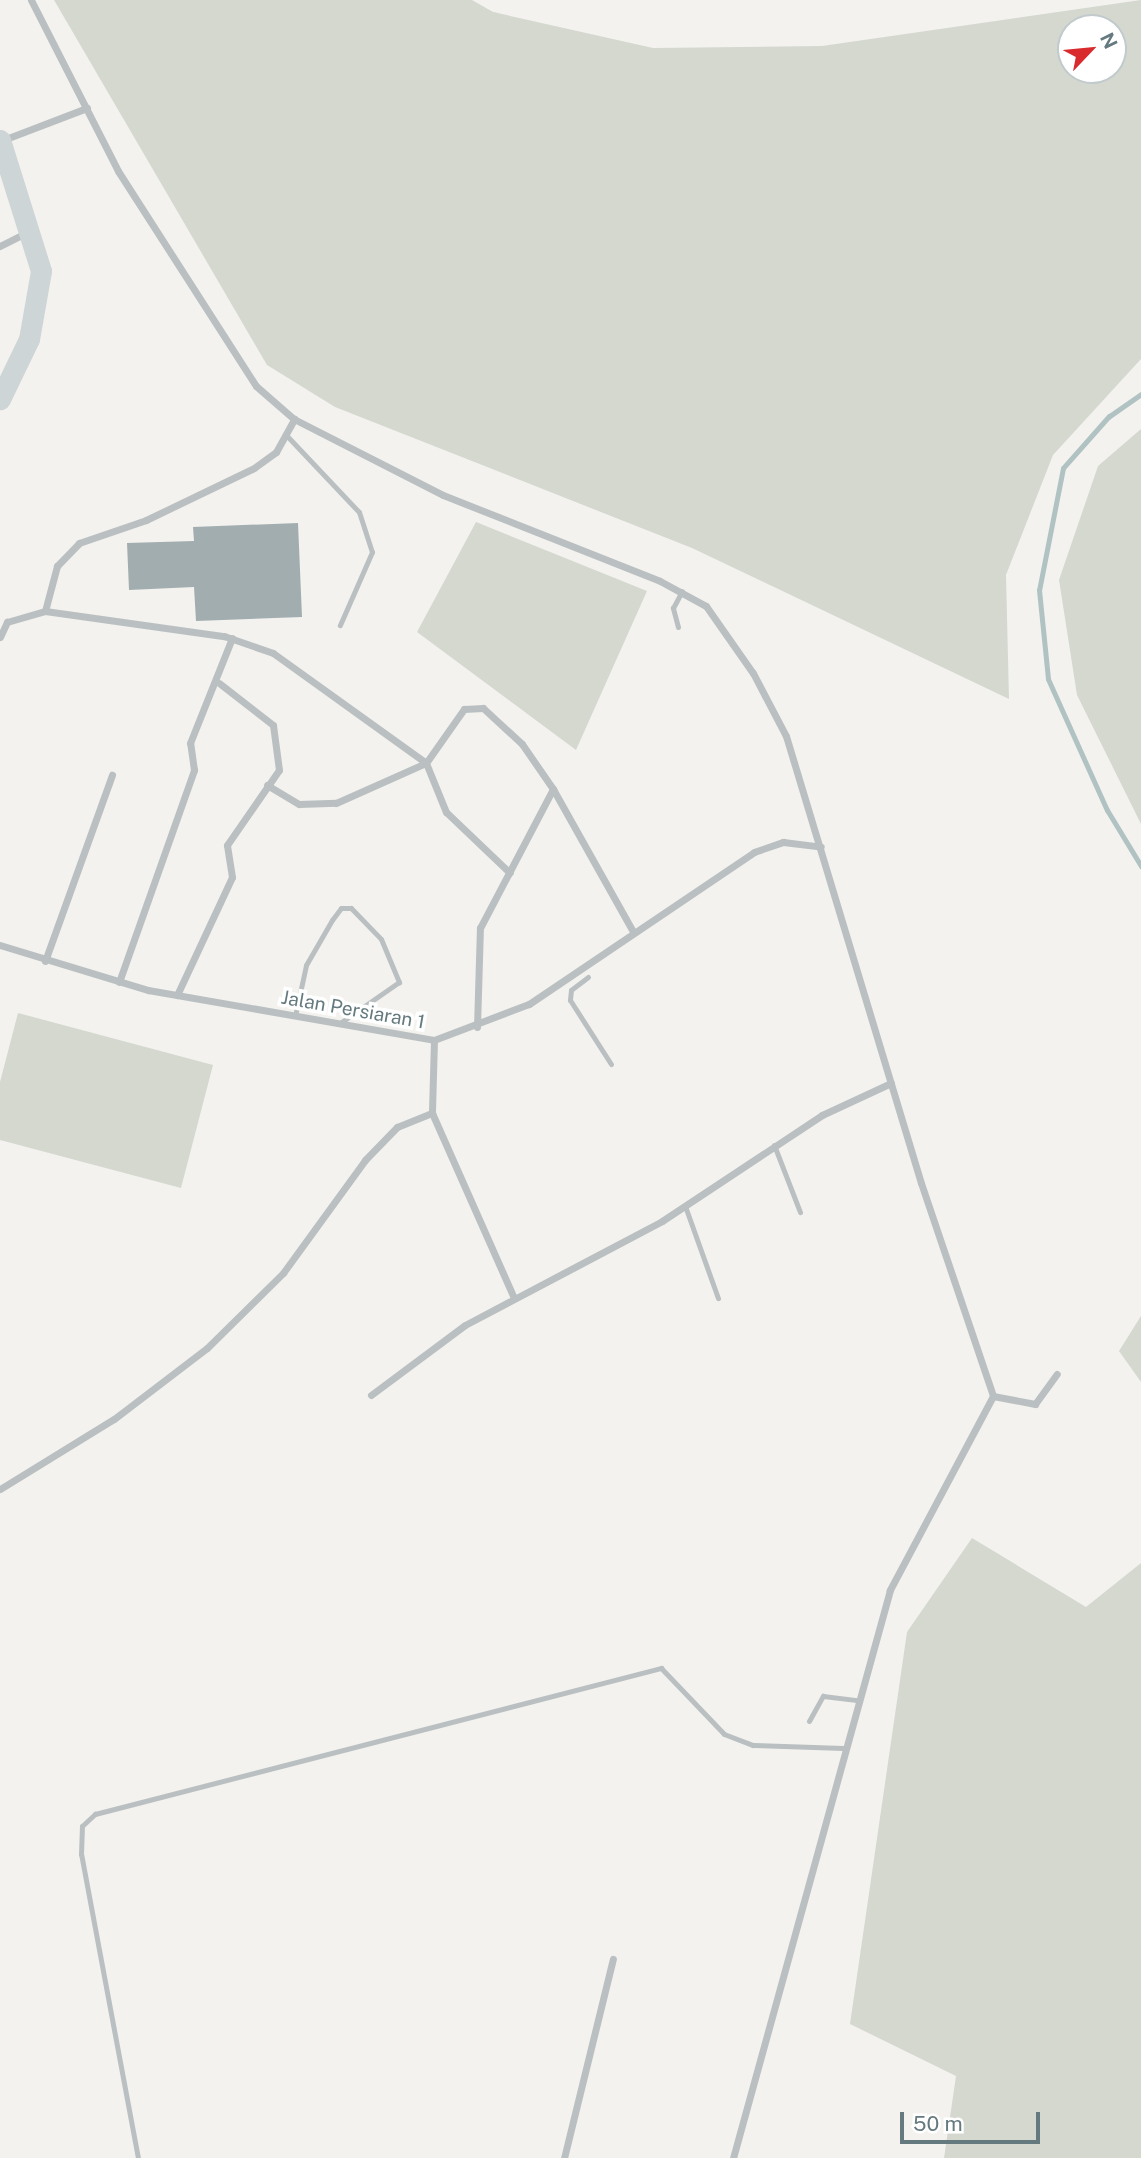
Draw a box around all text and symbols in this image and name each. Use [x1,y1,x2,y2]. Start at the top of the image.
north arrow [1057,14,1127,84]
text: N [1096,29,1122,52]
street label: Jalan Persiaran 1 [279,986,427,1034]
scale bar [903,2098,1043,2142]
text: 50 m [913,2111,963,2136]

